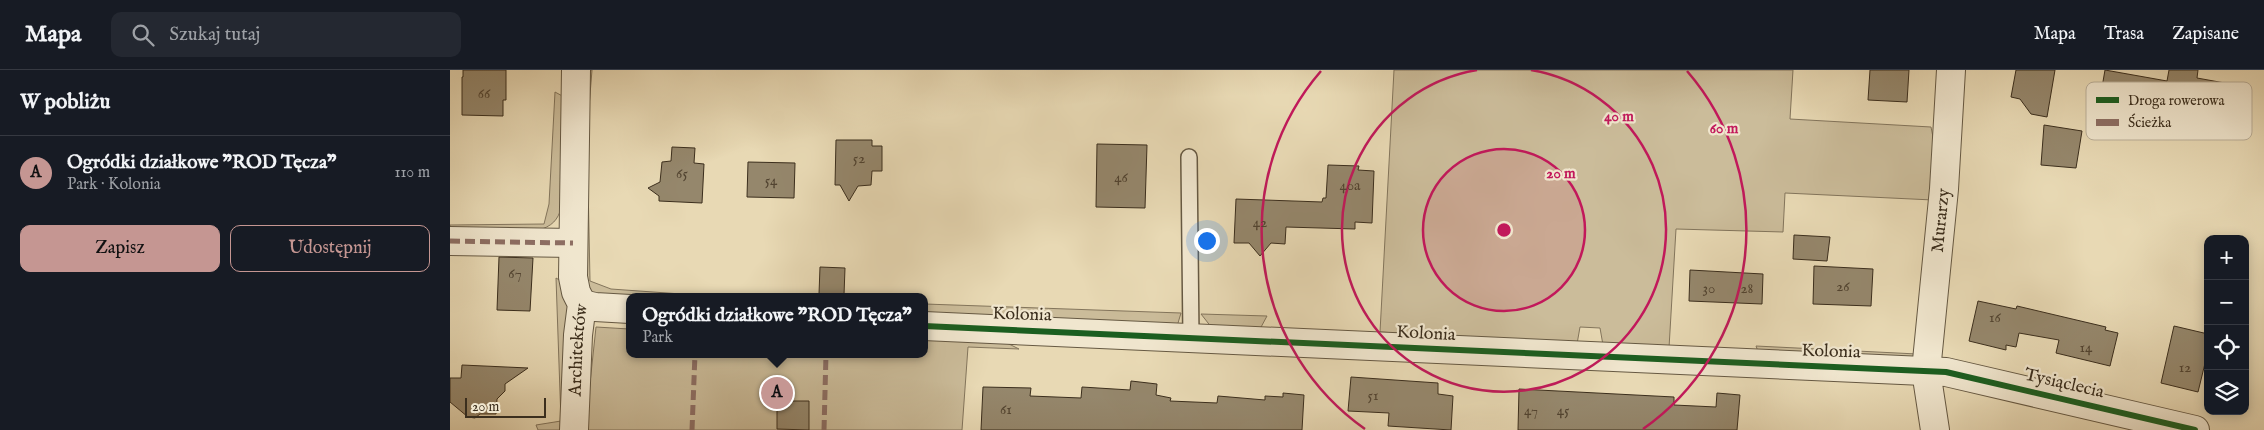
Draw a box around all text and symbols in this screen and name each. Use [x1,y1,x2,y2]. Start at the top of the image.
search box [111,12,461,57]
text: Mapa [25,19,81,50]
icon: search [129,21,157,49]
text: Szukaj tutaj [169,23,260,47]
text: Mapa [2034,23,2076,46]
text: Trasa [2104,23,2144,46]
text: Zapisane [2172,23,2239,46]
legend [2086,82,2252,140]
house number: 66 [478,84,491,103]
text: W pobliżu [20,89,110,116]
text: Droga rowerowa [2128,92,2225,110]
text: 40 m [1604,107,1634,126]
text: Ścieżka [2128,113,2172,132]
text: 60 m [1710,119,1739,138]
house number: 52 [853,149,865,168]
text: Ogródki działkowe "ROD Tęcza" [67,151,336,175]
text: A [31,163,41,183]
text: 110 m [394,163,430,183]
house number: 65 [676,164,688,183]
text: 20 m [1546,164,1576,183]
house number: 46 [1114,168,1129,187]
house number: 54 [765,171,778,190]
text: Park · Kolonia [67,175,161,195]
house number: 40a [1339,176,1361,195]
street label: Murarzy [1926,187,1956,254]
house number: 42 [1253,213,1267,232]
centre of rings [1495,221,1513,239]
button: Zapisz [20,225,220,272]
button: Udostępnij [230,225,430,272]
your location [1194,228,1220,254]
map controls [2204,235,2249,415]
button: + [2204,235,2249,280]
house number: 67 [508,264,522,283]
house number: 26 [1836,277,1850,296]
house number: 30 [1703,279,1715,298]
house number: 28 [1741,279,1754,298]
button: − [2204,280,2249,325]
popup [626,293,928,358]
street label: Architektów [564,301,594,398]
street label: Kolonia [992,302,1052,328]
text: Ogródki działkowe "ROD Tęcza" [642,304,912,328]
house number: 16 [1989,308,2002,327]
street label: Kolonia [1396,321,1456,347]
button: locate [2204,325,2249,370]
text: Park [642,328,673,348]
house number: 14 [2080,338,2093,357]
street label: Kolonia [1801,339,1861,365]
house number: 12 [2179,358,2191,377]
street label: Tysiąclecia [2022,364,2106,404]
button: layers [2204,370,2249,415]
pin: A [761,374,793,412]
house number: 51 [1367,386,1379,405]
scale bar [465,395,546,418]
text: 20 m [472,398,499,416]
house number: 61 [1000,400,1012,419]
house number: 47 [1524,401,1538,420]
house number: 45 [1557,401,1570,420]

